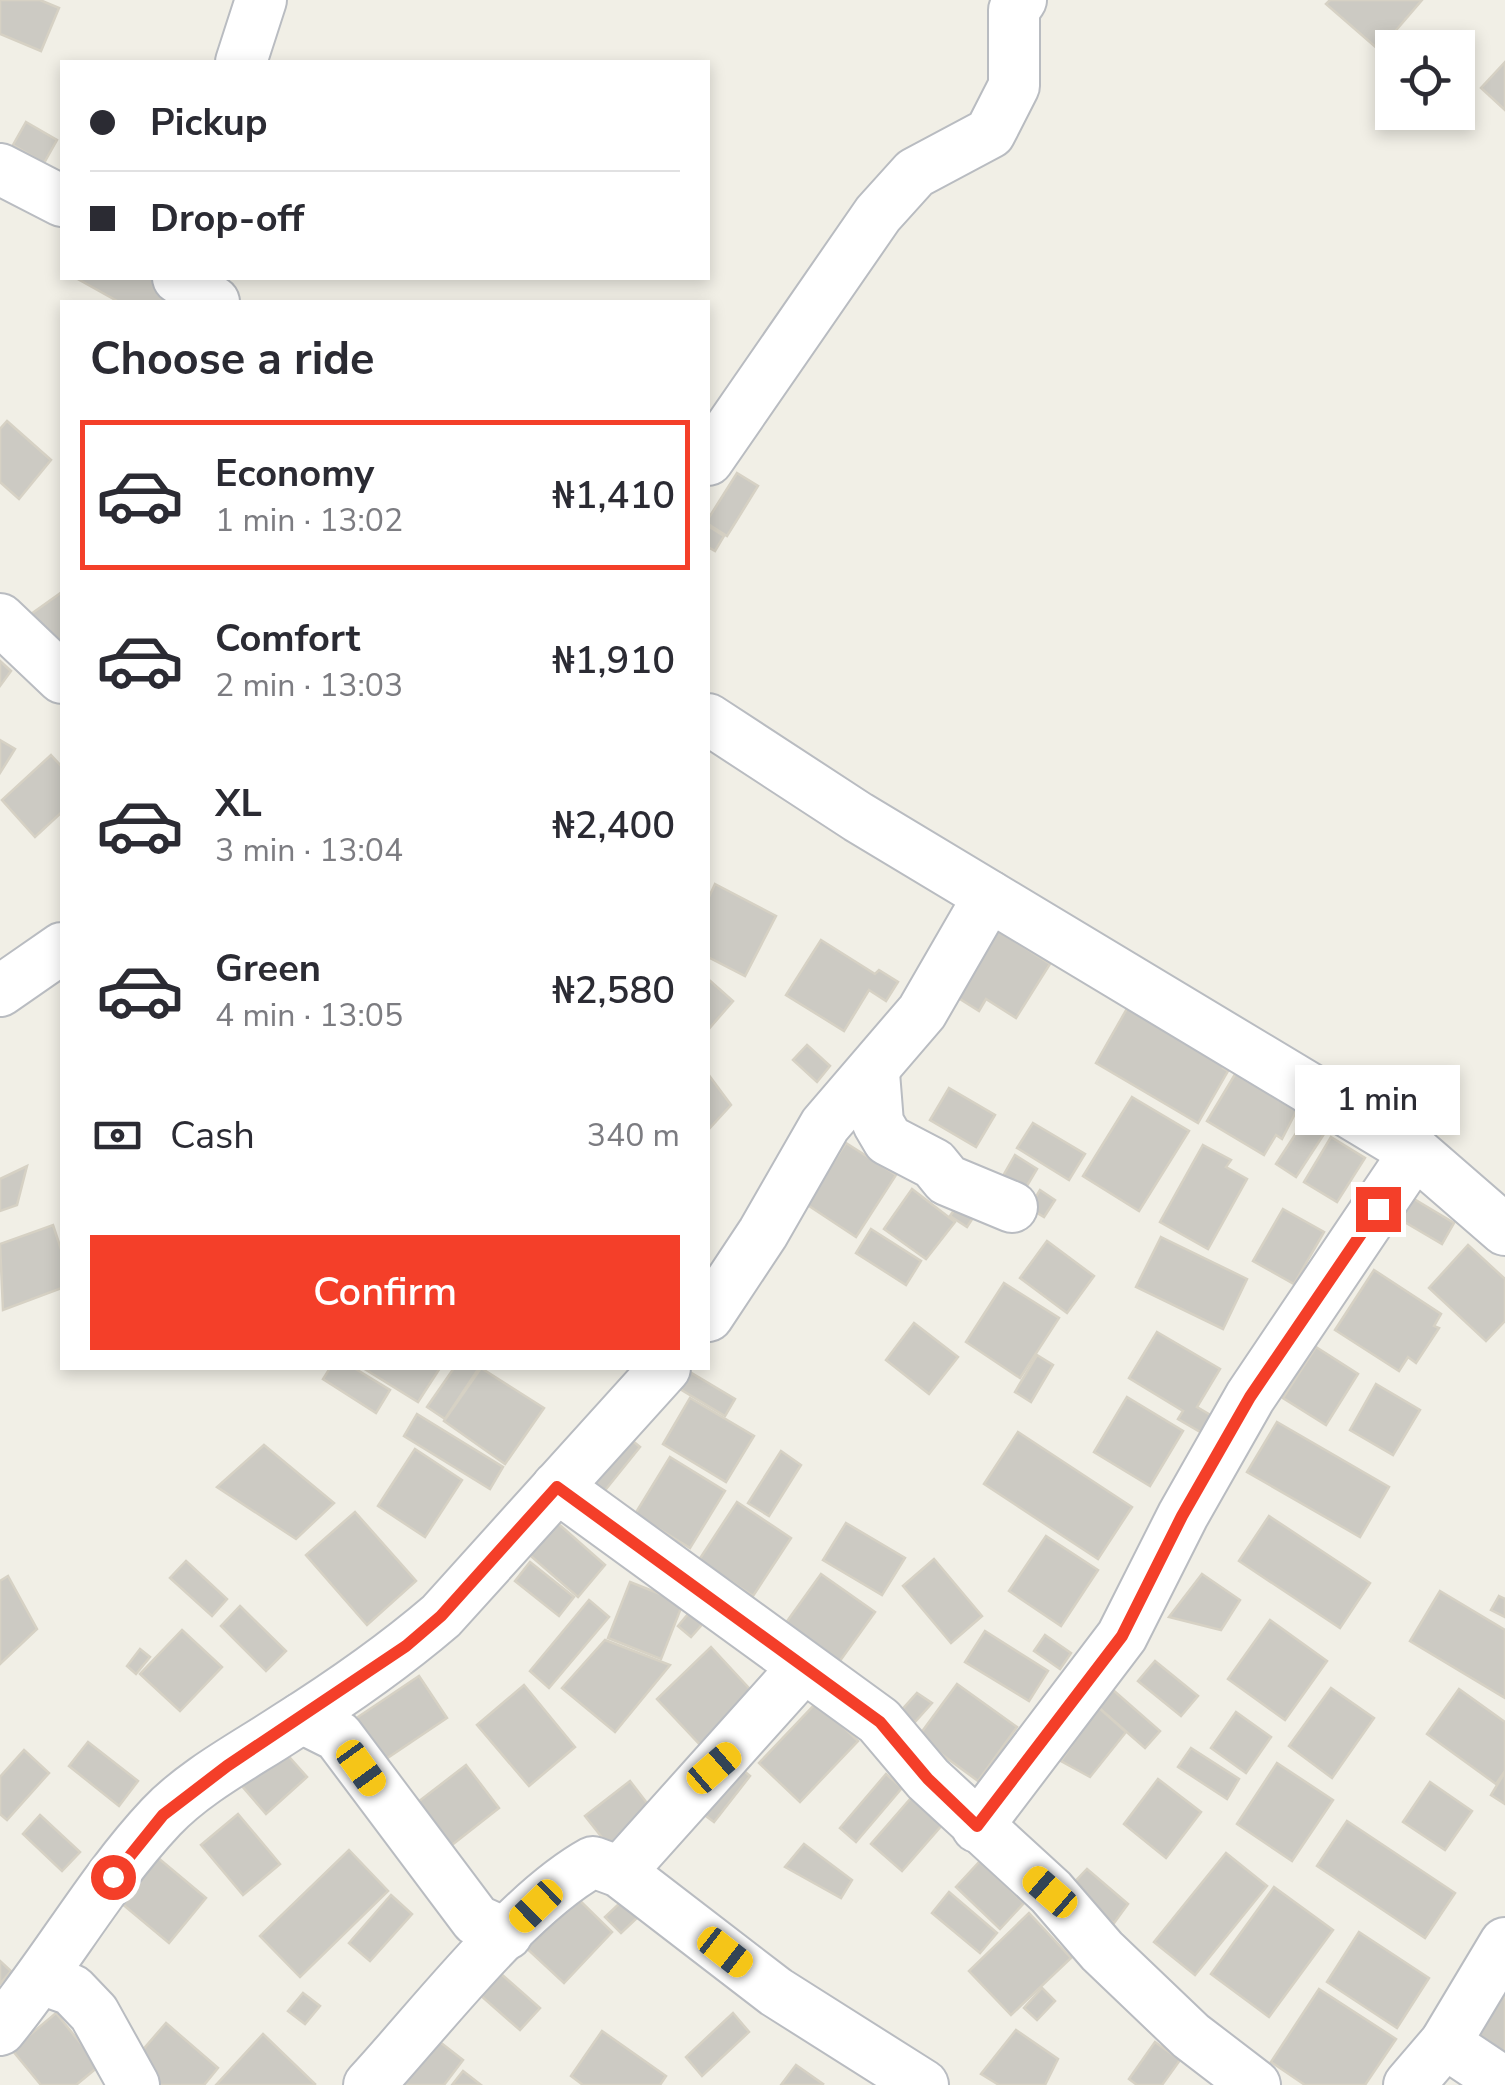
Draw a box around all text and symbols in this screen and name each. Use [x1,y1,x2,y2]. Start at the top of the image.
map controls [1375,30,1475,130]
button: locate [1375,30,1475,130]
text: Pickup [150,97,268,148]
text: Drop-off [150,193,304,244]
text: Choose a ride [90,329,375,390]
text: Economy [215,448,374,499]
icon: car [95,450,185,540]
text: ₦1,410 [552,470,675,521]
text: 1 min · 13:02 [215,499,403,542]
text: Comfort [215,613,360,664]
icon: car [95,615,185,705]
text: ₦1,910 [552,635,675,686]
text: 2 min · 13:03 [215,664,403,707]
text: XL [215,778,262,829]
icon: car [95,780,185,870]
text: ₦2,400 [552,800,675,851]
text: 3 min · 13:04 [215,829,403,872]
text: Green [215,943,321,994]
icon: car [95,945,185,1035]
text: ₦2,580 [552,965,675,1016]
text: 4 min · 13:05 [215,994,403,1037]
callout: 1 min [1296,1064,1460,1134]
text: 1 min [1337,1078,1418,1121]
icon: cash [90,1108,145,1163]
text: Cash [170,1110,255,1161]
text: 340 m [587,1114,680,1157]
route end [1356,1187,1401,1232]
button: Confirm [90,1235,680,1350]
car [331,1735,391,1801]
car [682,1737,746,1799]
route start [91,1855,136,1900]
car [1018,1861,1082,1923]
car [504,1874,568,1938]
car [692,1922,758,1982]

